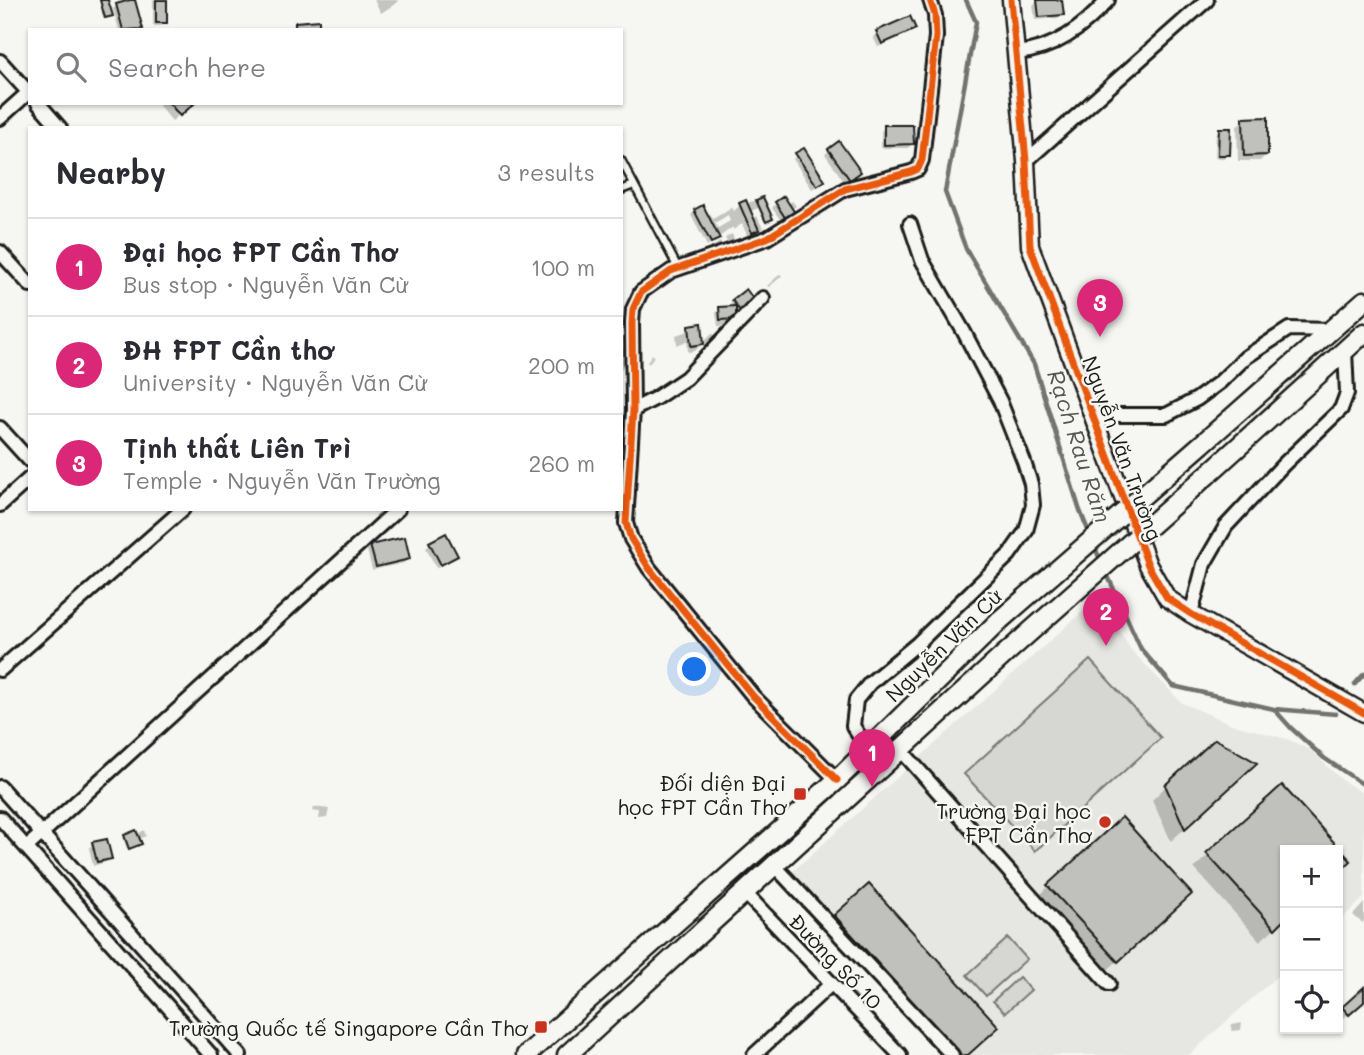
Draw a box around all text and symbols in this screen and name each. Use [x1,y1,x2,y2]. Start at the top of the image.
search box [28,28,623,105]
icon: search [52,48,90,86]
text: Search here [108,50,266,84]
text: Nearby [56,152,166,192]
text: 3 results [498,157,595,187]
text: Đại học FPT Cần Thơ [123,235,396,269]
text: 1 [74,252,84,282]
text: 100 m [531,252,595,282]
text: Bus stop · Nguyễn Văn Cừ [123,269,408,299]
pin: 3 [1077,279,1123,337]
text: ĐH FPT Cần thơ [123,333,333,367]
text: 2 [73,350,85,380]
text: 200 m [528,350,595,380]
street label: Nguyễn Văn Trường [1077,352,1169,544]
water label: Rạch Rau Răm [1041,366,1119,526]
text: University · Nguyễn Văn Cừ [123,367,427,397]
text: Tịnh thất Liên Trì [123,431,352,465]
text: 3 [72,448,86,478]
text: 260 m [528,448,595,478]
text: Temple · Nguyễn Văn Trường [123,465,441,495]
street label: Nguyễn Văn Cừ [879,582,1008,707]
pin: 2 [1083,588,1129,646]
your location [677,652,711,686]
pin: 1 [849,729,895,787]
place label: Đối diện Đại học FPT Cần Thơ [617,769,788,820]
marker: Đối diện Đại học FPT Cần Thơ [792,786,808,802]
place label: Trường Đại học FPT Cần Thơ [936,797,1093,848]
marker: Trường Đại học FPT Cần Thơ [1097,814,1113,830]
map controls [1280,845,1343,1034]
button: + [1280,845,1343,908]
street label: Đường Số 10 [784,907,888,1015]
button: − [1280,908,1343,971]
button: locate [1280,971,1343,1034]
place label: Trường Quốc tế Singapore Cần Thơ [169,1014,529,1041]
marker: Trường Quốc tế Singapore Cần Thơ [533,1019,549,1035]

